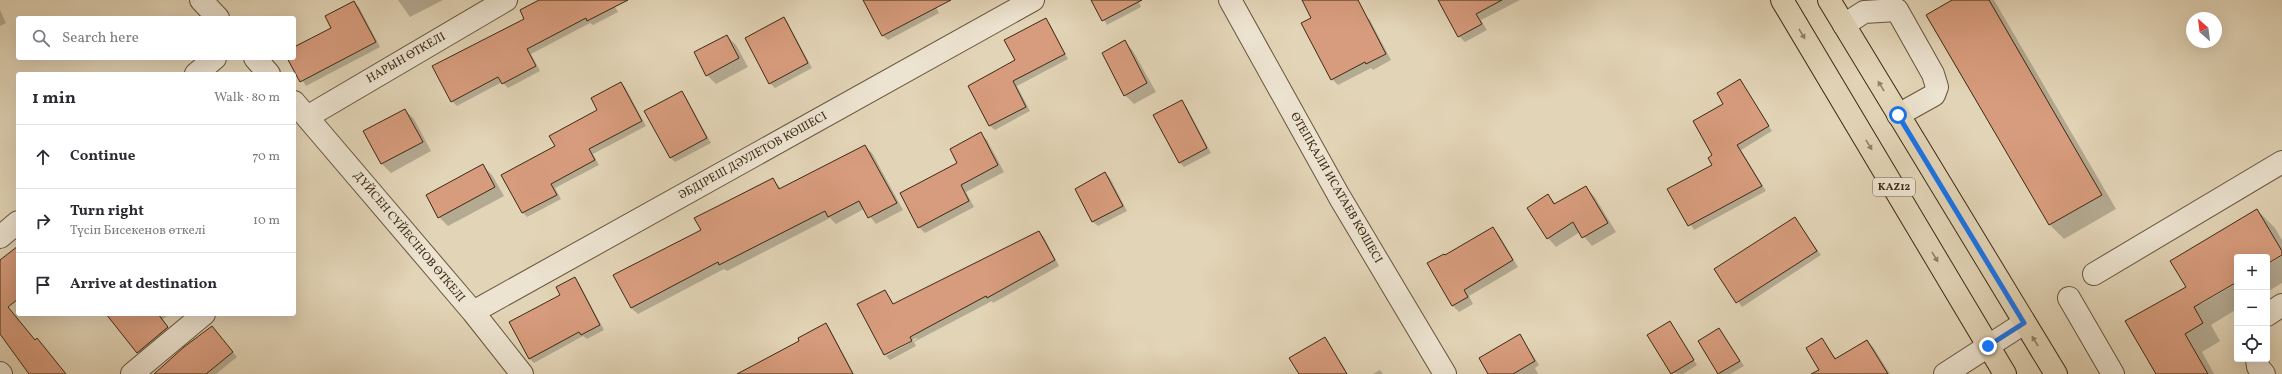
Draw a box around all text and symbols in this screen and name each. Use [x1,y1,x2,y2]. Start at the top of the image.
north arrow [2186,12,2222,48]
search box [16,16,296,60]
icon: search [30,27,52,49]
text: Search here [62,28,139,49]
one-way arrow [1799,28,1806,40]
street label: НАРЫН ӨТКЕЛІ [363,29,449,87]
one-way arrow [1877,80,1884,92]
text: 1 min [32,87,76,110]
text: Walk · 80 m [214,89,280,107]
route start [1889,106,1907,124]
street label: ӘБДІРЕШ ДӘУЛЕТОВ КӨШЕСІ [676,108,830,204]
street label: ӨТЕПҚАЛИ ИСАТАЕВ КӨШЕСІ [1286,110,1386,266]
one-way arrow [1865,139,1872,151]
icon: ahead [32,146,54,168]
text: Continue [70,146,135,167]
text: 70 m [252,148,280,166]
street label: ДҮЙСЕН СҮЙЕСІНОВ ӨТКЕЛІ [350,168,469,306]
road number: KAZ12 [1873,178,1915,196]
text: Turn right [70,201,144,222]
icon: right [32,210,54,232]
text: 10 m [253,212,280,230]
text: Түсіп Бисекенов өткелі [70,222,206,240]
one-way arrow [1932,251,1939,263]
map controls [2234,254,2270,362]
button: + [2234,254,2270,290]
icon: arrive [32,274,54,296]
text: Arrive at destination [70,274,217,295]
button: − [2234,290,2270,326]
button: locate [2234,326,2270,362]
one-way arrow [2031,336,2039,346]
route end [1979,337,1997,355]

